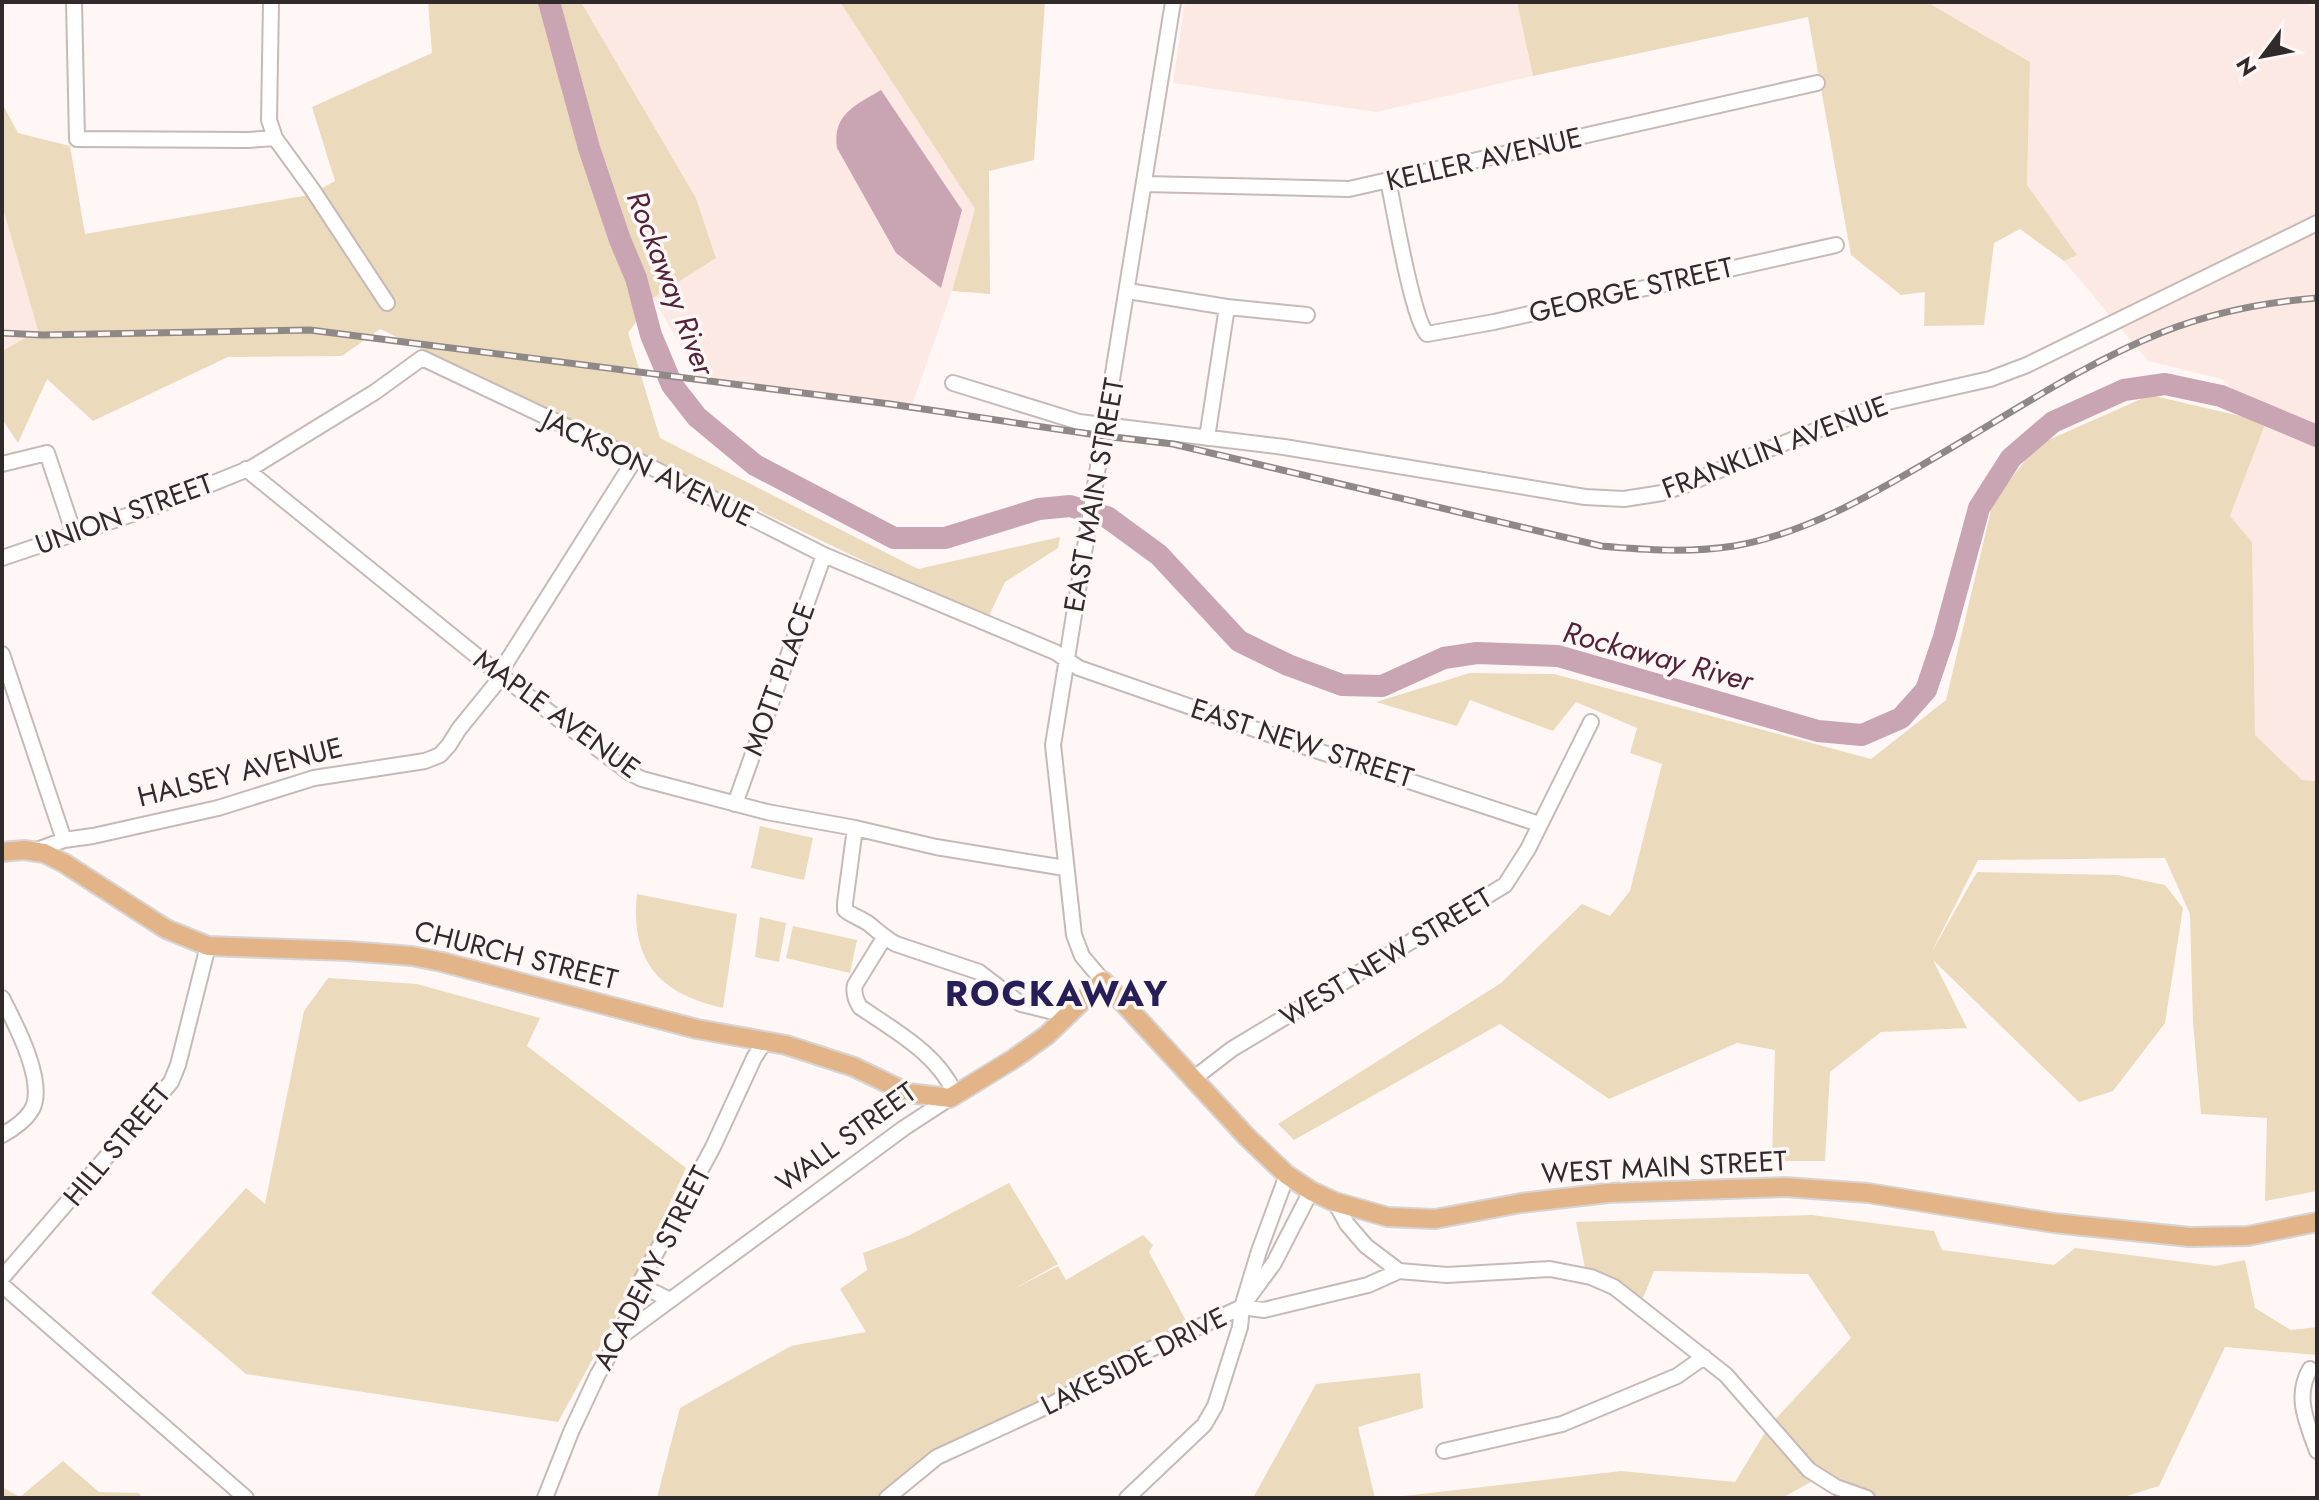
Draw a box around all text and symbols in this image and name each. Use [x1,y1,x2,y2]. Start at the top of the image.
north arrow [2223,16,2303,96]
text: N [2228,51,2264,82]
street label: KELLER AVENUE [1382,117,1586,201]
water label: Rockaway River [616,184,727,383]
street label: GEORGE STREET [1525,247,1737,333]
street label: EAST MAIN STREET [1053,375,1135,615]
street label: FRANKLIN AVENUE [1656,385,1894,509]
street label: JACKSON AVENUE [532,397,761,537]
street label: UNION STREET [30,463,218,565]
street label: MOTT PLACE [732,597,826,761]
water label: Rockaway River [1558,610,1760,702]
street label: MAPLE AVENUE [465,639,649,789]
street label: EAST NEW STREET [1185,688,1419,798]
street label: HALSEY AVENUE [133,727,347,817]
street label: WEST NEW STREET [1272,877,1500,1037]
street label: CHURCH STREET [410,910,622,1000]
district label: ROCKAWAY [945,967,1169,1019]
street label: WALL STREET [767,1072,925,1202]
street label: HILL STREET [54,1075,180,1215]
street label: WEST MAIN STREET [1540,1140,1788,1194]
street label: ACADEMY STREET [583,1159,721,1377]
street label: LAKESIDE DRIVE [1034,1297,1234,1425]

